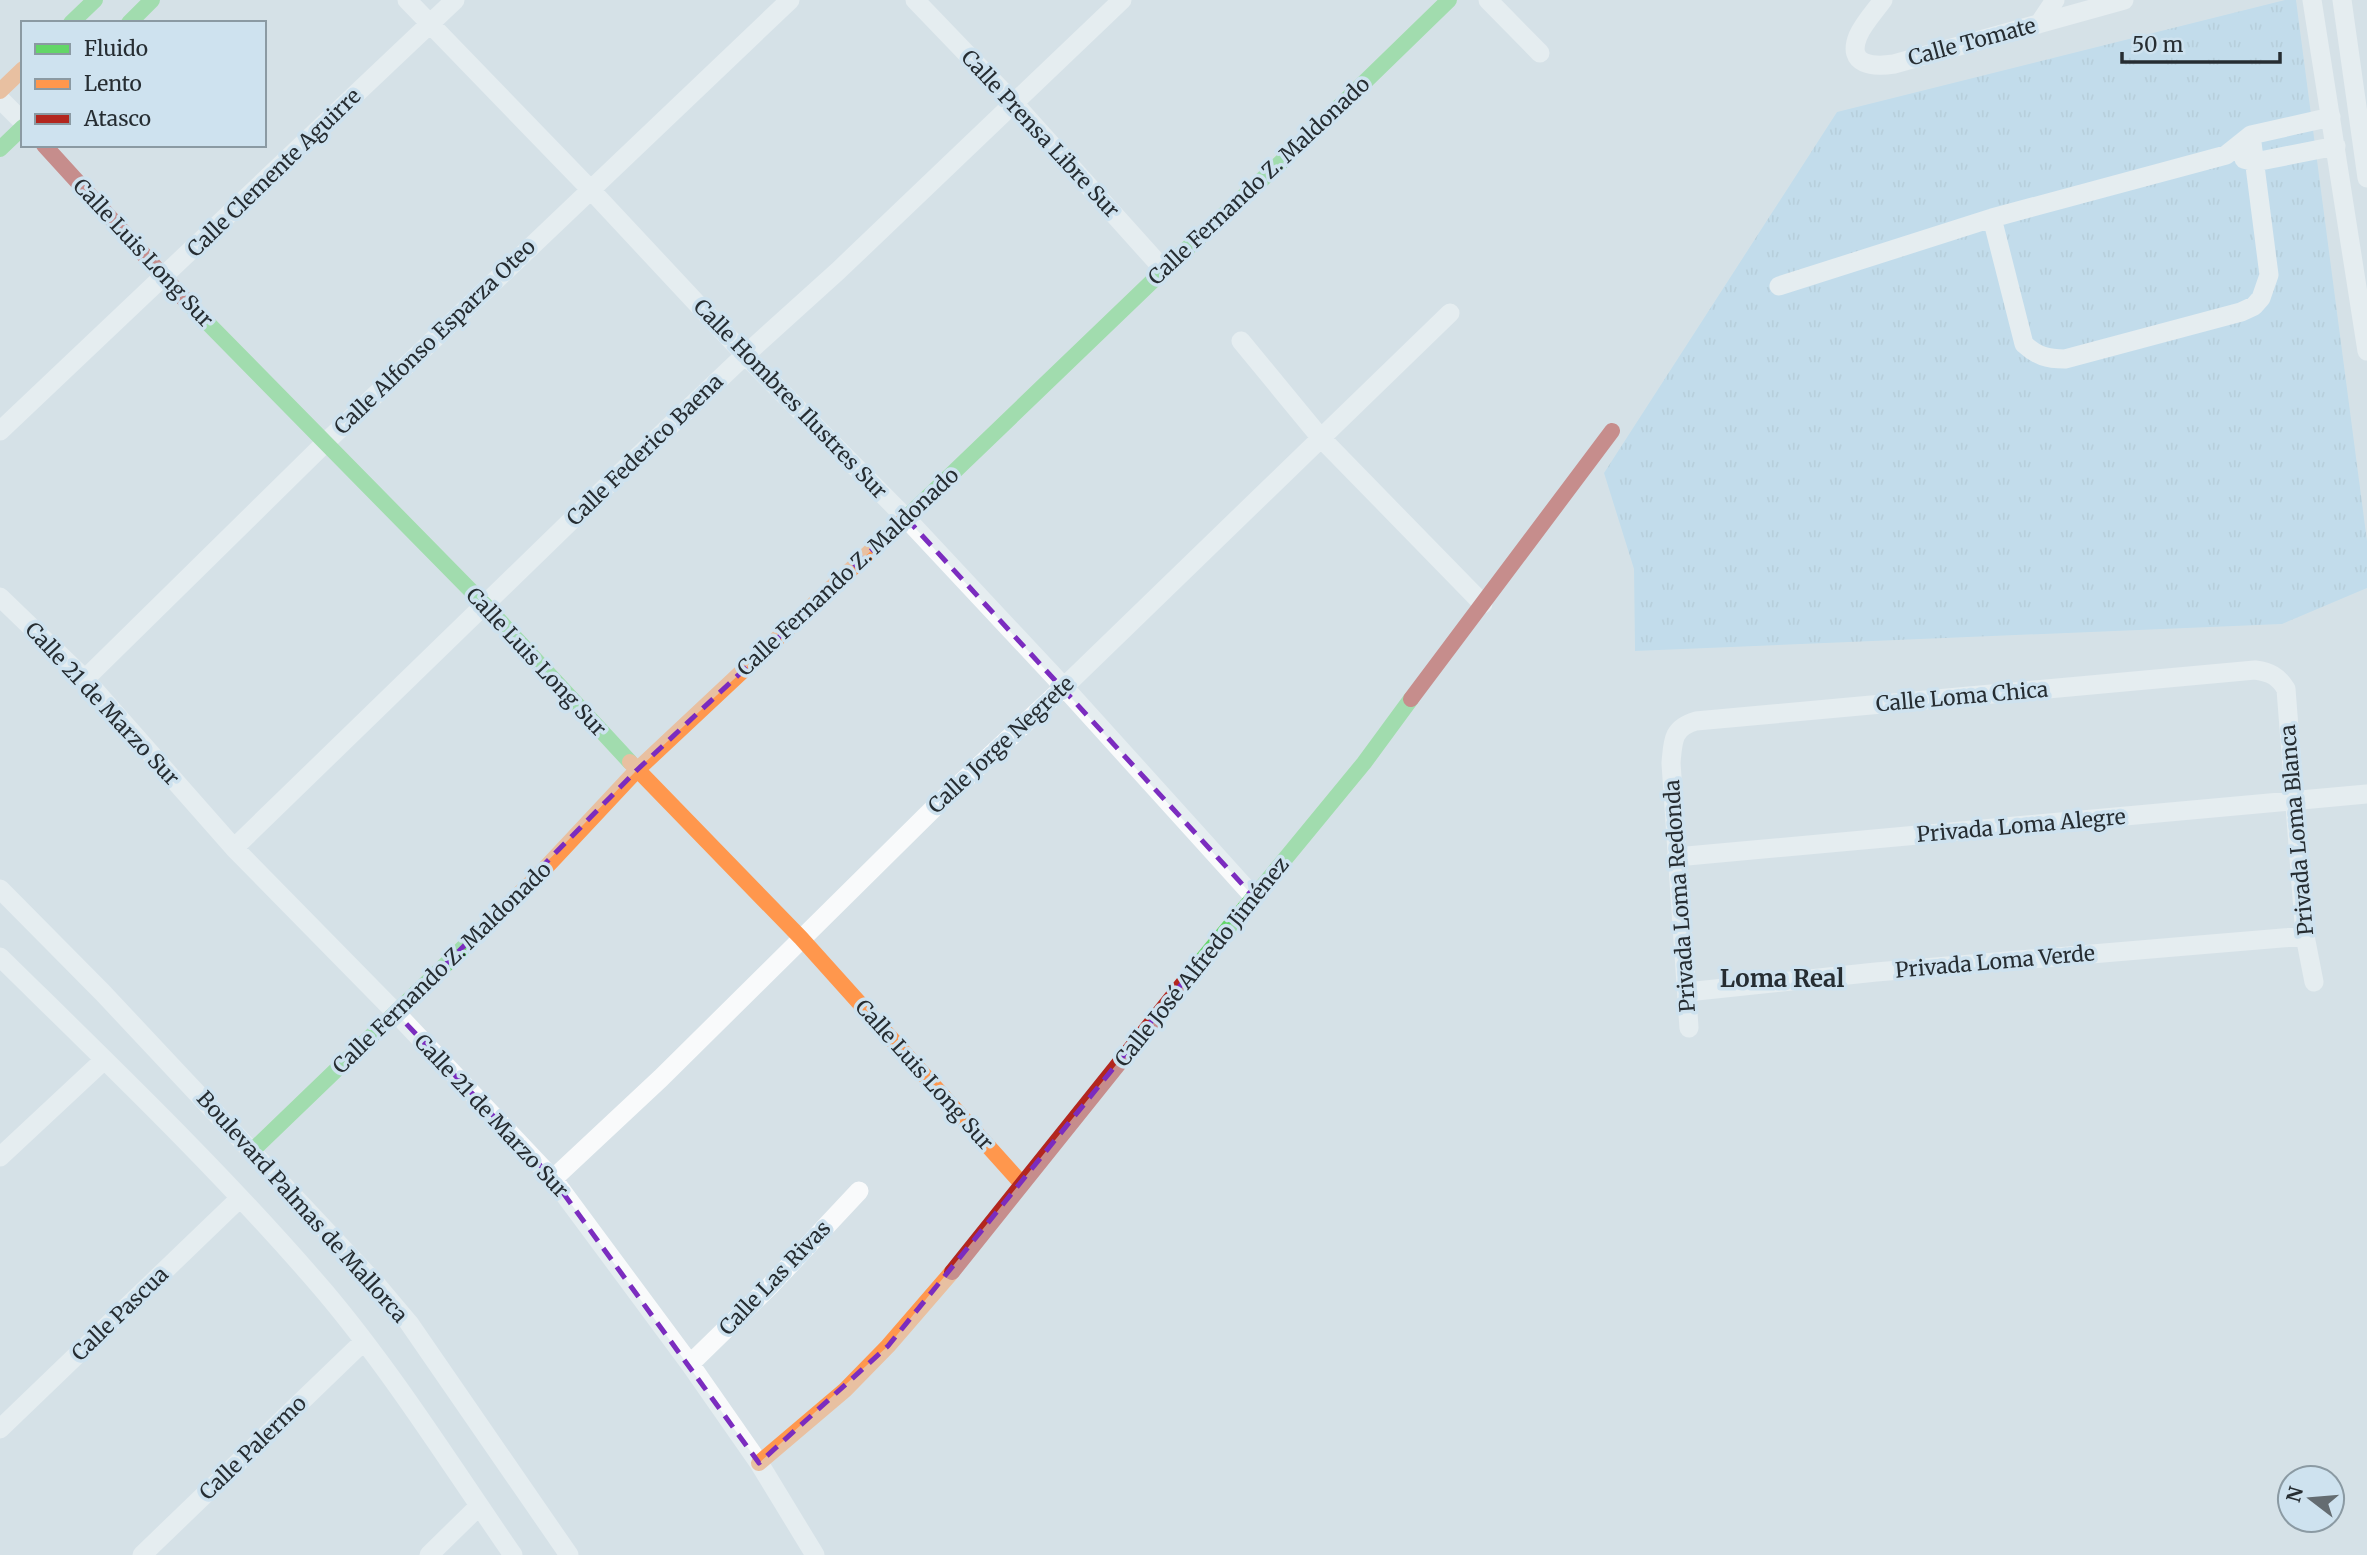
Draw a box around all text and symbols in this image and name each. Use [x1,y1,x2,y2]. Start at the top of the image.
street label: Calle Tomate [1905,12,2039,72]
legend [21,21,266,147]
scale bar [2122,21,2280,65]
text: 50 m [2132,31,2183,58]
text: Fluido [84,35,148,62]
street label: Calle Prensa Libre Sur [956,44,1125,223]
text: Lento [84,70,142,97]
street label: Calle Fernando Z. Maldonado [1142,71,1375,291]
street label: Calle Clemente Aguirre [181,83,366,263]
text: Atasco [83,105,151,132]
street label: Calle Luis Long Sur [67,173,219,333]
street label: Calle Alfonso Esparza Oteo [328,233,541,440]
street label: Calle Hombres Ilustres Sur [688,293,893,504]
street label: Calle Federico Baena [561,368,729,531]
street label: Calle Fernando Z. Maldonado [731,462,964,682]
street label: Calle Luis Long Sur [460,582,612,742]
street label: Calle 21 de Marzo Sur [20,616,185,791]
street label: Calle Jorge Negrete [922,670,1079,819]
street label: Calle Loma Chica [1875,676,2049,717]
street label: Privada Loma Blanca [2274,723,2319,937]
street label: Privada Loma Redonda [1658,779,1701,1013]
street label: Privada Loma Alegre [1915,803,2127,848]
street label: Calle José Alfredo Jiménez [1109,851,1295,1072]
street label: Calle Fernando Z. Maldonado [327,856,557,1079]
street label: Privada Loma Verde [1894,939,2096,984]
district label: Loma Real [1720,963,1844,994]
street label: Calle Luis Long Sur [850,994,999,1156]
street label: Calle 21 de Marzo Sur [409,1028,574,1203]
street label: Boulevard Palmas de Mallorca [191,1085,414,1328]
street label: Calle Las Rivas [713,1215,836,1341]
street label: Calle Pascua [66,1261,174,1366]
street label: Calle Palermo [193,1390,312,1506]
north arrow [2276,1464,2346,1534]
text: N [2281,1484,2308,1505]

